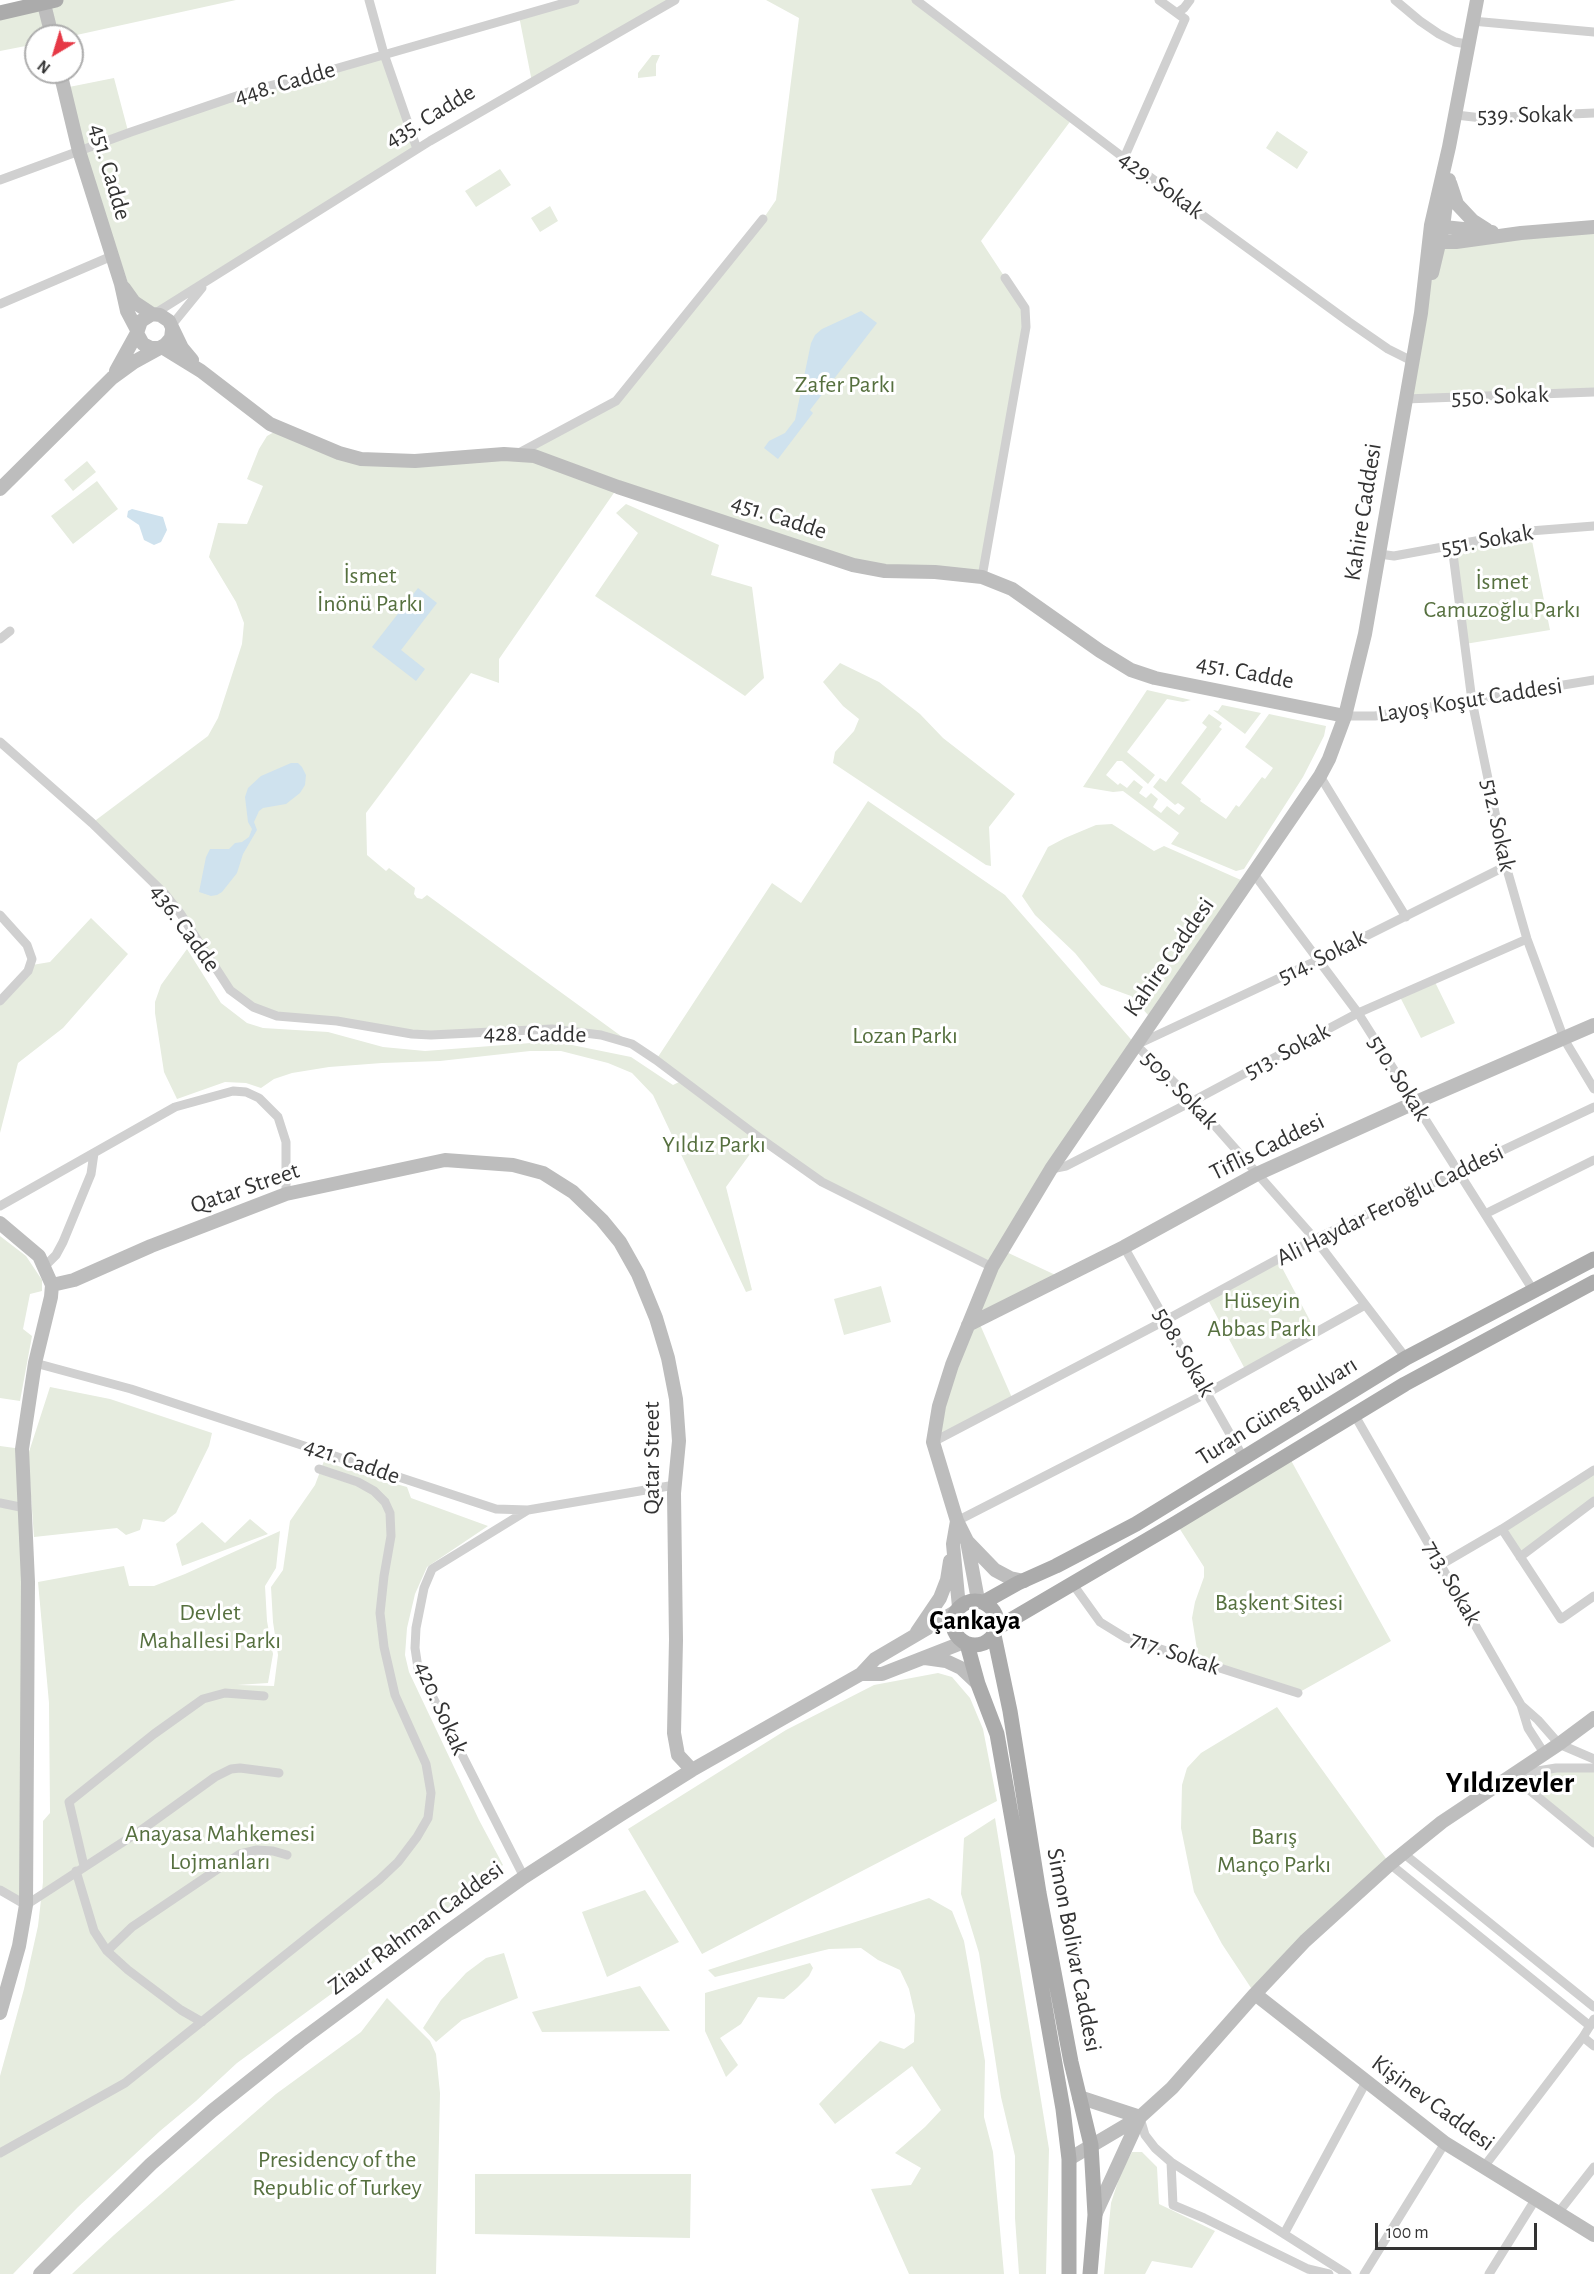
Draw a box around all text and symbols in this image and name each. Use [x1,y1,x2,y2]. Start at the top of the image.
north arrow [24,24,84,84]
street label: 448. Cadde [231,55,339,111]
text: N [35,57,53,76]
street label: 435. Cadde [380,78,480,154]
street label: 539. Sokak [1477,100,1573,130]
street label: 451. Cadde [83,121,137,223]
street label: 429. Sokak [1113,144,1209,226]
park label: Zafer Parkı [795,371,895,399]
street label: 550. Sokak [1451,380,1549,412]
street label: Kahire Caddesi [1338,441,1388,583]
street label: 451. Cadde [728,488,830,546]
street label: 551. Sokak [1439,518,1535,562]
park label: İsmet İnönü Parkı [317,562,423,618]
park label: İsmet Camuzoğlu Parkı [1423,568,1581,624]
street label: 451. Cadde [1194,648,1296,696]
street label: Layoş Koşut Caddesi [1376,671,1564,729]
street label: 512. Sokak [1474,776,1522,874]
street label: 436. Cadde [143,878,227,978]
street label: Kahire Caddesi [1117,892,1221,1022]
street label: 514. Sokak [1273,923,1371,991]
street label: 513. Sokak [1239,1017,1335,1085]
street label: 428. Cadde [483,1019,587,1049]
park label: Lozan Parkı [852,1022,958,1050]
street label: 510. Sokak [1361,1030,1437,1126]
street label: 509. Sokak [1135,1045,1225,1135]
street label: Tiflis Caddesi [1205,1107,1329,1187]
park label: Yıldız Parkı [662,1131,766,1159]
street label: Ali Haydar Feroğlu Caddesi [1272,1137,1508,1273]
street label: Qatar Street [187,1156,303,1220]
park label: Hüseyin Abbas Parkı [1207,1287,1317,1343]
street label: 508. Sokak [1147,1302,1221,1402]
street label: Turan Güneş Bulvarı [1191,1350,1363,1472]
street label: Qatar Street [638,1401,666,1515]
street label: 421. Cadde [300,1431,404,1491]
street label: 713. Sokak [1416,1536,1488,1630]
park label: Başkent Sitesi [1215,1589,1343,1617]
park label: Devlet Mahallesi Parkı [139,1599,281,1655]
district label: Çankaya [929,1605,1021,1637]
street label: 717. Sokak [1126,1624,1224,1682]
street label: 420. Sokak [408,1657,474,1759]
district label: Yıldızevler [1446,1765,1574,1801]
park label: Anayasa Mahkemesi Lojmanları [125,1820,315,1876]
park label: Barış Manço Parkı [1217,1823,1331,1879]
street label: Simon Bolivar Caddesi [1040,1846,1108,2054]
street label: Ziaur Rahman Caddesi [323,1855,509,2001]
street label: Kişinev Caddesi [1366,2049,1500,2157]
park label: Presidency of the Republic of Turkey [252,2146,422,2202]
scale bar [1378,2211,1540,2249]
text: 100 m [1386,2224,1429,2242]

